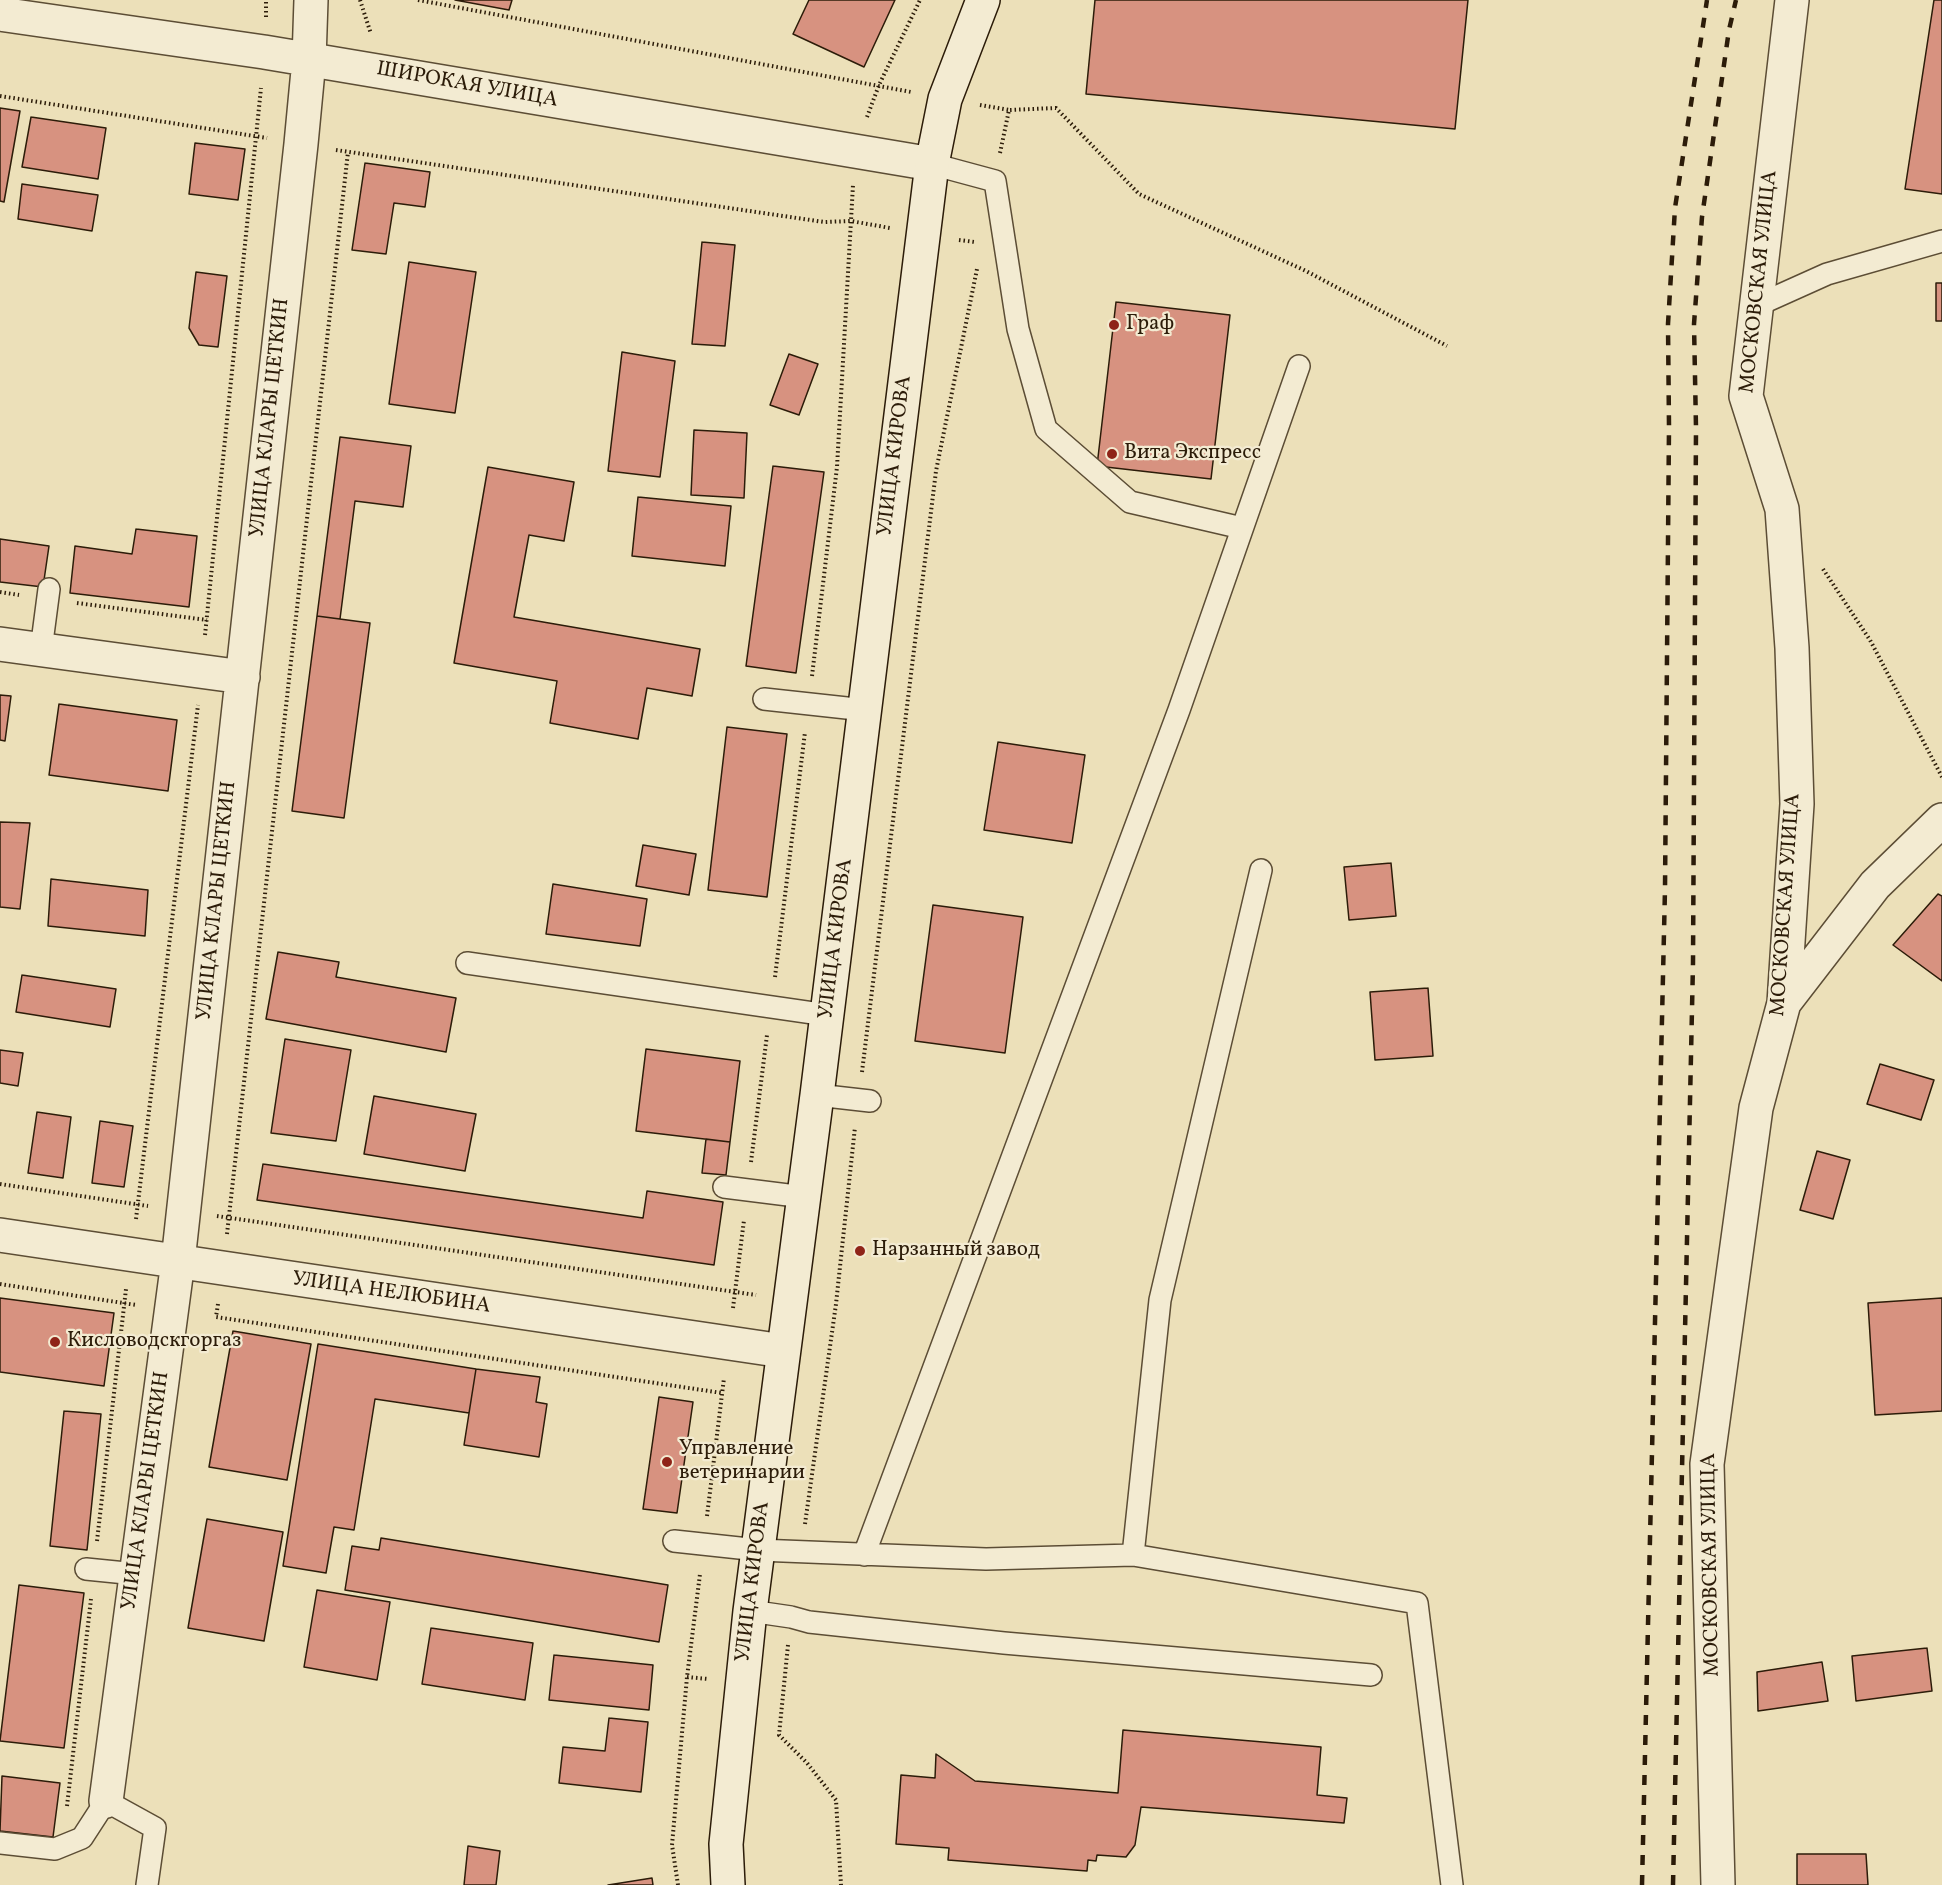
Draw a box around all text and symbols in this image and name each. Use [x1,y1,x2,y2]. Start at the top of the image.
street label: ШИРОКАЯ УЛИЦА [374,58,560,114]
street label: МОСКОВСКАЯ УЛИЦА [1736,169,1784,395]
street label: УЛИЦА КЛАРЫ ЦЕТКИН [246,297,296,539]
place label: Граф [1126,312,1174,338]
marker: Граф [1107,318,1121,332]
street label: УЛИЦА КИРОВА [874,374,918,538]
place label: Вита Экспресс [1124,441,1261,467]
marker: Вита Экспресс [1105,447,1119,461]
street label: УЛИЦА КЛАРЫ ЦЕТКИН [193,780,243,1022]
street label: МОСКОВСКАЯ УЛИЦА [1767,793,1807,1017]
street label: УЛИЦА КИРОВА [815,857,859,1021]
place label: Нарзанный завод [872,1238,1040,1264]
marker: Нарзанный завод [853,1244,867,1258]
street label: УЛИЦА НЕЛЮБИНА [290,1268,492,1320]
place label: Кисловодскгоргаз [67,1329,241,1355]
marker: Кисловодскгоргаз [48,1335,62,1349]
street label: УЛИЦА КЛАРЫ ЦЕТКИН [118,1370,176,1612]
place label: Управление ветеринарии [679,1437,805,1487]
street label: МОСКОВСКАЯ УЛИЦА [1697,1453,1727,1677]
marker: Управление ветеринарии [660,1455,674,1469]
street label: УЛИЦА КИРОВА [732,1500,776,1664]

